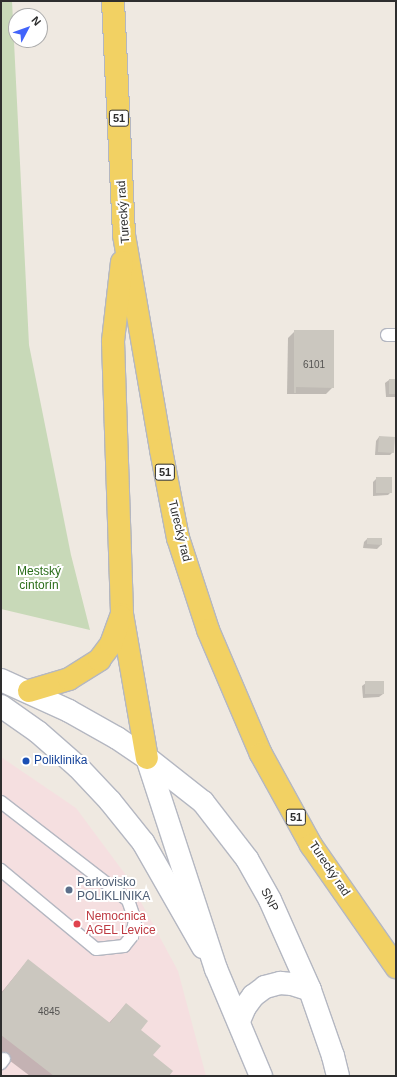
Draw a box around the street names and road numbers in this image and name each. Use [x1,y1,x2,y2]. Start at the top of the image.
road number: 51 [108,109,130,127]
street label: Turecký rad [115,180,133,244]
road number: 51 [154,463,176,481]
street label: Turecký rad [164,499,194,563]
road number: 51 [285,808,307,826]
street label: Turecký rad [305,839,353,899]
street label: SNP [257,886,281,914]

